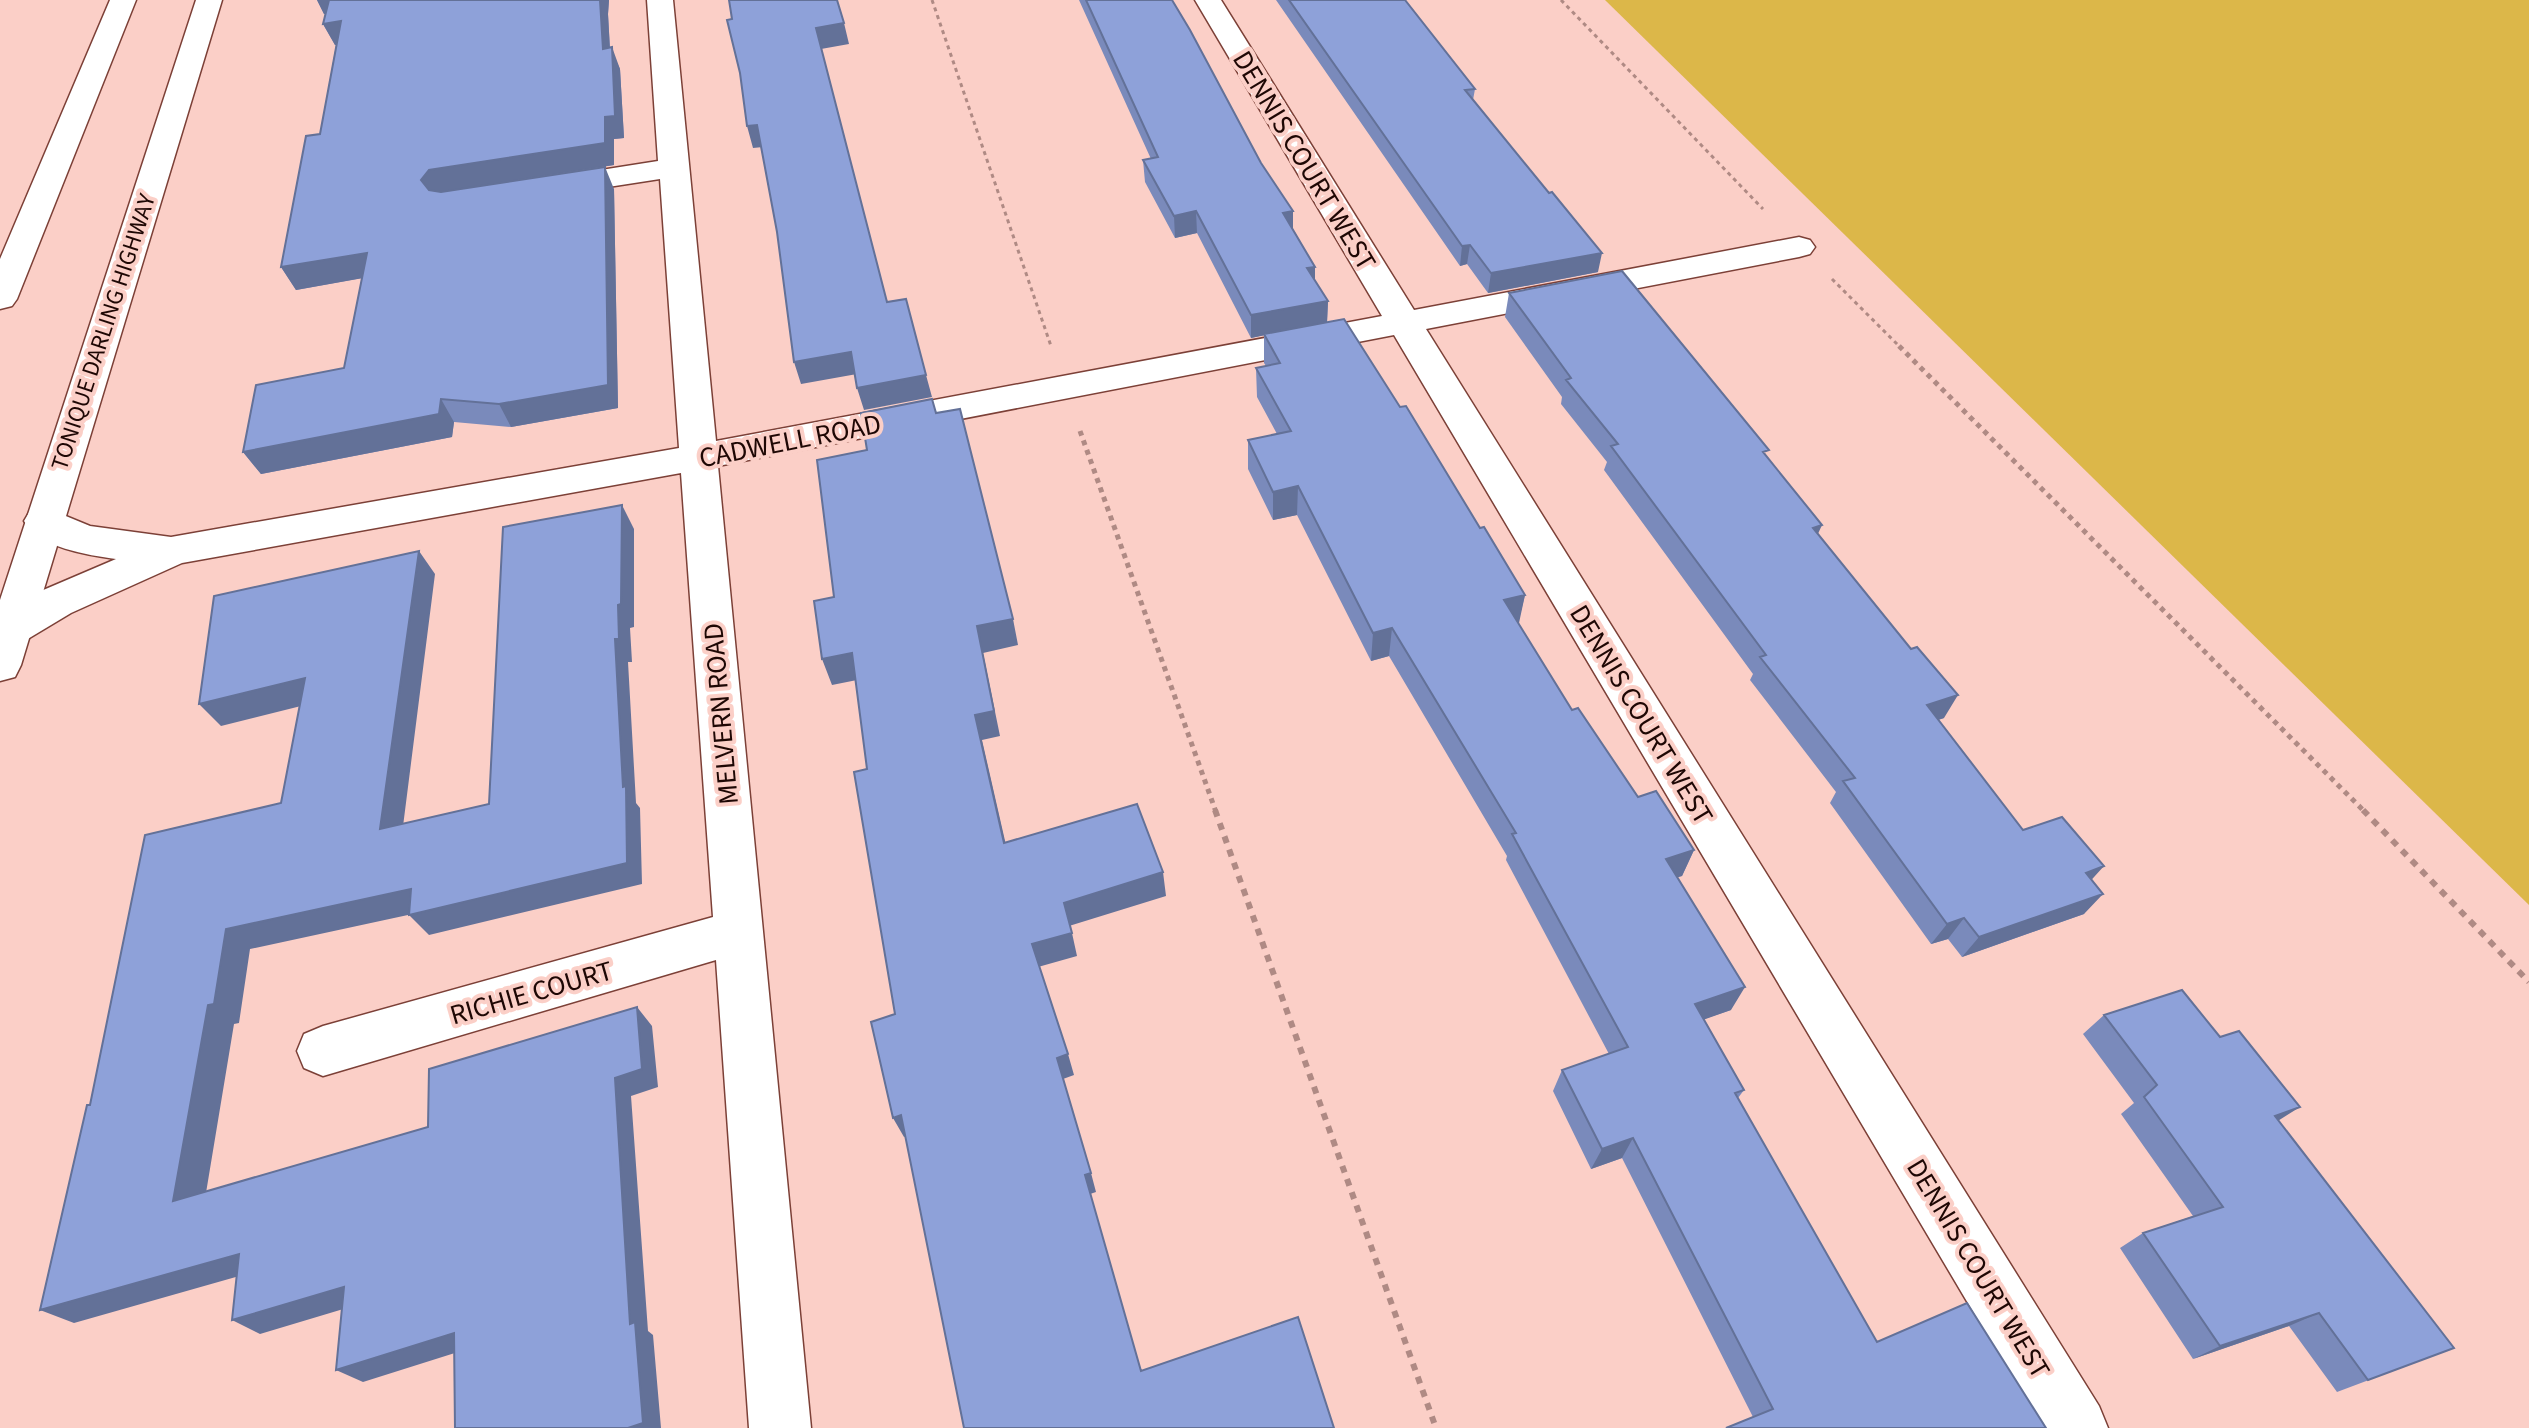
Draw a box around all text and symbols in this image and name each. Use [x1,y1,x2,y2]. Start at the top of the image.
street label: DENNIS COURT WEST [1223,43,1386,278]
street label: TONIQUE DARLING HIGHWAY [42,189,165,475]
street label: CADWELL ROAD [696,404,885,478]
street label: DENNIS COURT WEST [1560,597,1723,832]
street label: MELVERN ROAD [693,621,749,806]
street label: RICHIE COURT [445,951,617,1035]
street label: DENNIS COURT WEST [1897,1151,2060,1386]

